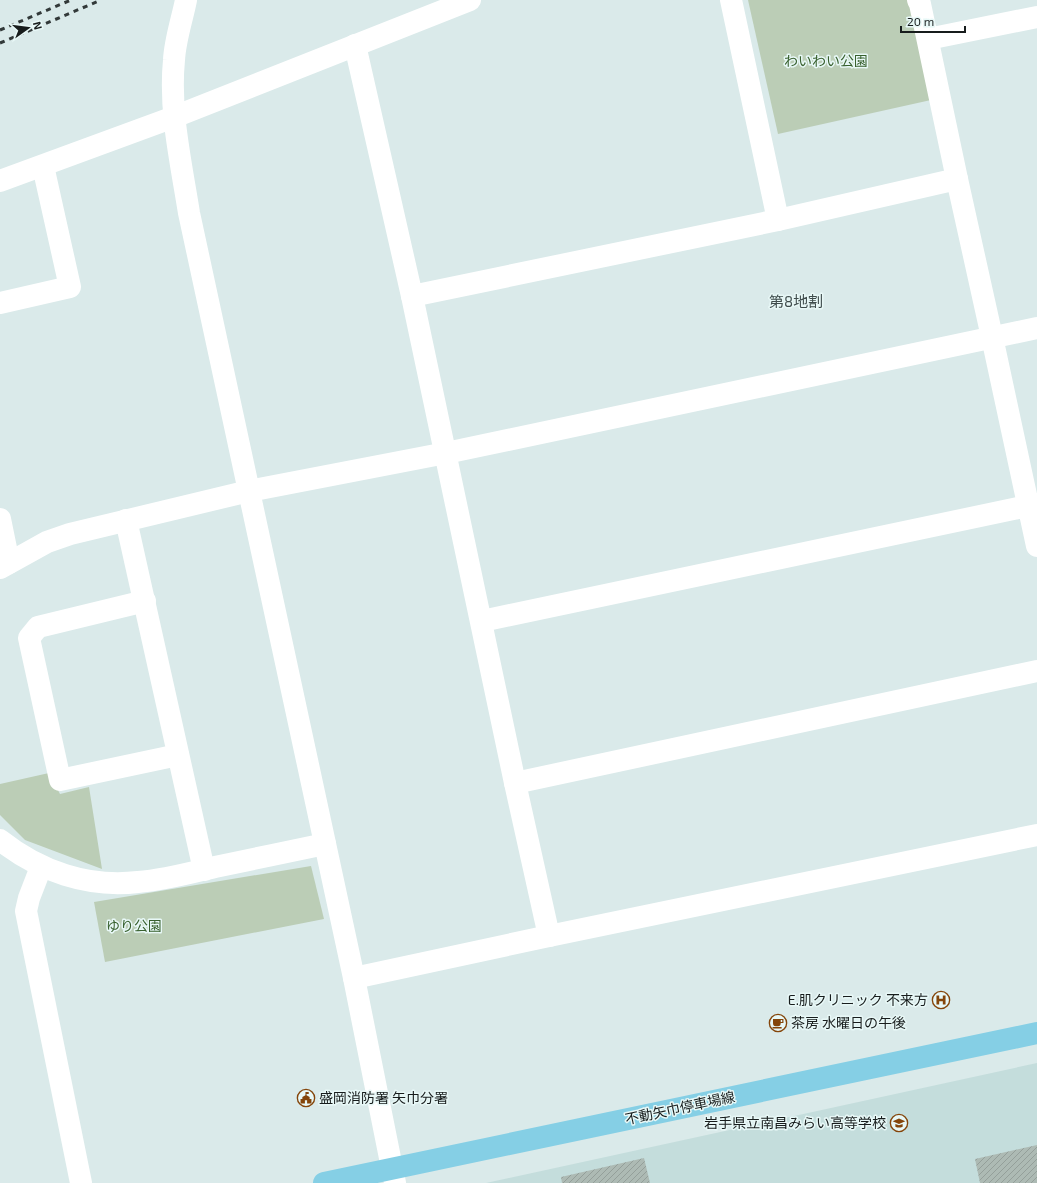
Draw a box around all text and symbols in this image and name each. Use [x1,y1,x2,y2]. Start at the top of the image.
north arrow [8,8,48,48]
scale bar [901,8,965,34]
text: 20 m [907,14,934,28]
text: N [31,20,45,31]
park label: わいわい公園 [784,52,868,69]
district label: 第8地割 [769,292,823,310]
park label: ゆり公園 [106,917,162,934]
hospital icon: E.肌クリニック 不来方 [931,990,951,1010]
place label: E.肌クリニック 不来方 [788,991,928,1008]
cafe icon: 茶房 水曜日の午後 [768,1013,788,1033]
place label: 茶房 水曜日の午後 [791,1014,906,1031]
public building icon: 盛岡消防署 矢巾分署 [296,1088,316,1108]
street label: 不動矢巾停車場線 [623,1088,736,1127]
place label: 盛岡消防署 矢巾分署 [319,1089,448,1106]
school or university icon: 岩手県立南昌みらい高等学校 [889,1113,909,1133]
place label: 岩手県立南昌みらい高等学校 [704,1114,886,1131]

